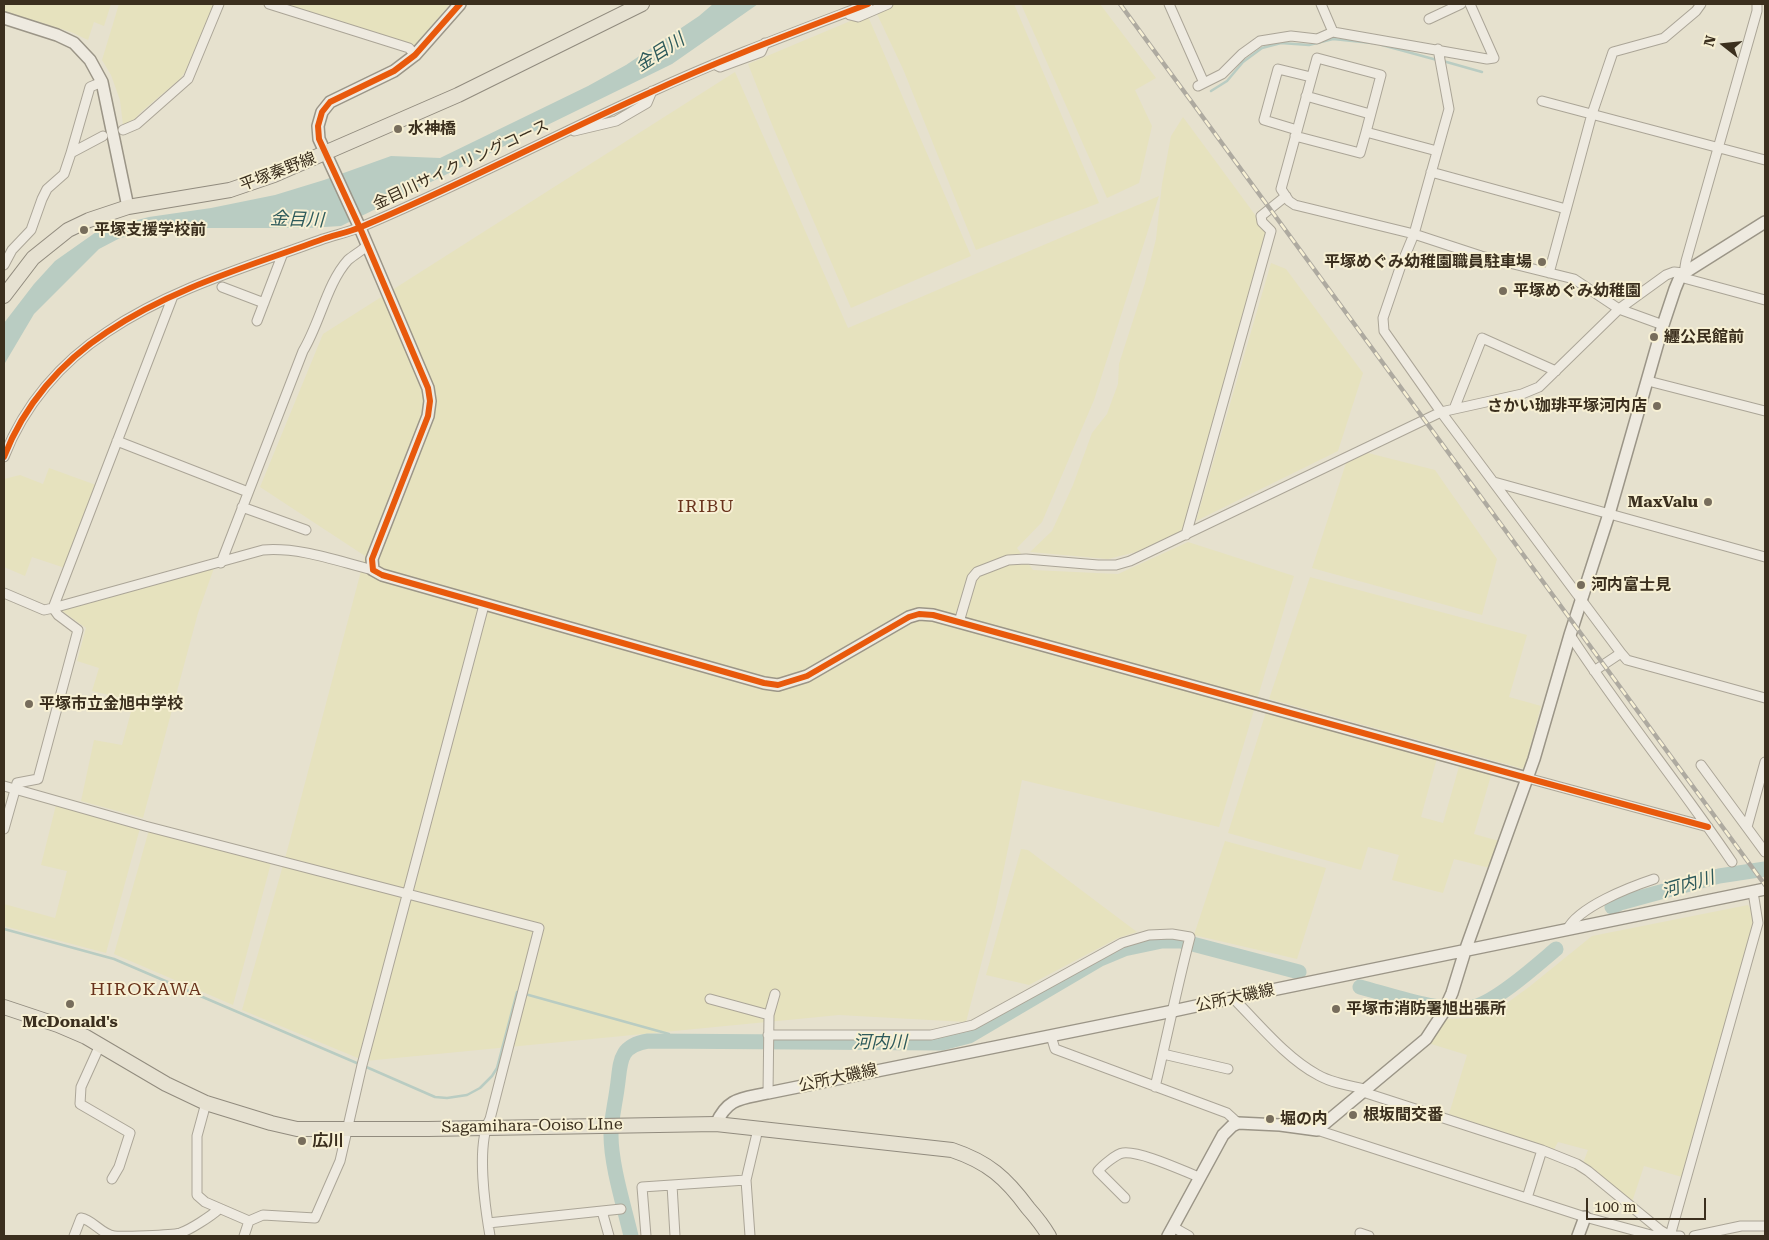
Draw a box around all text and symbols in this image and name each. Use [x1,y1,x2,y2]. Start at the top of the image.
north arrow [1699,20,1749,70]
water label: 金目川 [631,29,689,77]
text: N [1700,33,1719,48]
street label: 金目川サイクリングコース [370,116,552,214]
place label: 水神橋 [408,119,456,139]
marker: 水神橋 [392,123,404,135]
street label: 平塚秦野線 [237,149,319,195]
water label: 金目川 [270,208,324,232]
place label: 平塚支援学校前 [94,220,206,240]
marker: 平塚支援学校前 [78,224,90,236]
place label: 平塚めぐみ幼稚園職員駐車場 [1324,252,1532,272]
marker: 平塚めぐみ幼稚園職員駐車場 [1536,256,1548,268]
place label: 平塚めぐみ幼稚園 [1513,281,1641,301]
marker: 平塚めぐみ幼稚園 [1497,285,1509,297]
place label: 纒公民館前 [1664,327,1744,347]
marker: 纒公民館前 [1648,331,1660,343]
place label: さかい珈琲平塚河内店 [1487,396,1647,416]
marker: さかい珈琲平塚河内店 [1651,400,1663,412]
place label: MaxValu [1628,492,1698,512]
district label: IRIBU [677,496,735,518]
marker: MaxValu [1702,496,1714,508]
place label: 河内富士見 [1591,575,1671,595]
marker: 河内富士見 [1575,579,1587,591]
place label: 平塚市立金旭中学校 [39,694,183,714]
marker: 平塚市立金旭中学校 [23,698,35,710]
water label: 河内川 [1659,867,1717,903]
district label: HIROKAWA [89,979,203,1001]
street label: 公所大磯線 [1194,980,1276,1016]
marker: McDonald's [64,998,76,1010]
place label: 平塚市消防署旭出張所 [1346,999,1506,1019]
marker: 平塚市消防署旭出張所 [1330,1003,1342,1015]
place label: McDonald's [22,1012,118,1032]
water label: 河内川 [853,1032,907,1054]
street label: 公所大磯線 [797,1060,879,1096]
place label: 根坂間交番 [1363,1105,1443,1125]
place label: 堀の内 [1280,1109,1328,1129]
marker: 根坂間交番 [1347,1109,1359,1121]
marker: 堀の内 [1264,1113,1276,1125]
street label: Sagamihara-Ooiso LIne [441,1115,623,1137]
place label: 広川 [312,1131,344,1151]
marker: 広川 [296,1135,308,1147]
scale bar [1589,1188,1709,1220]
text: 100 m [1594,1198,1637,1216]

